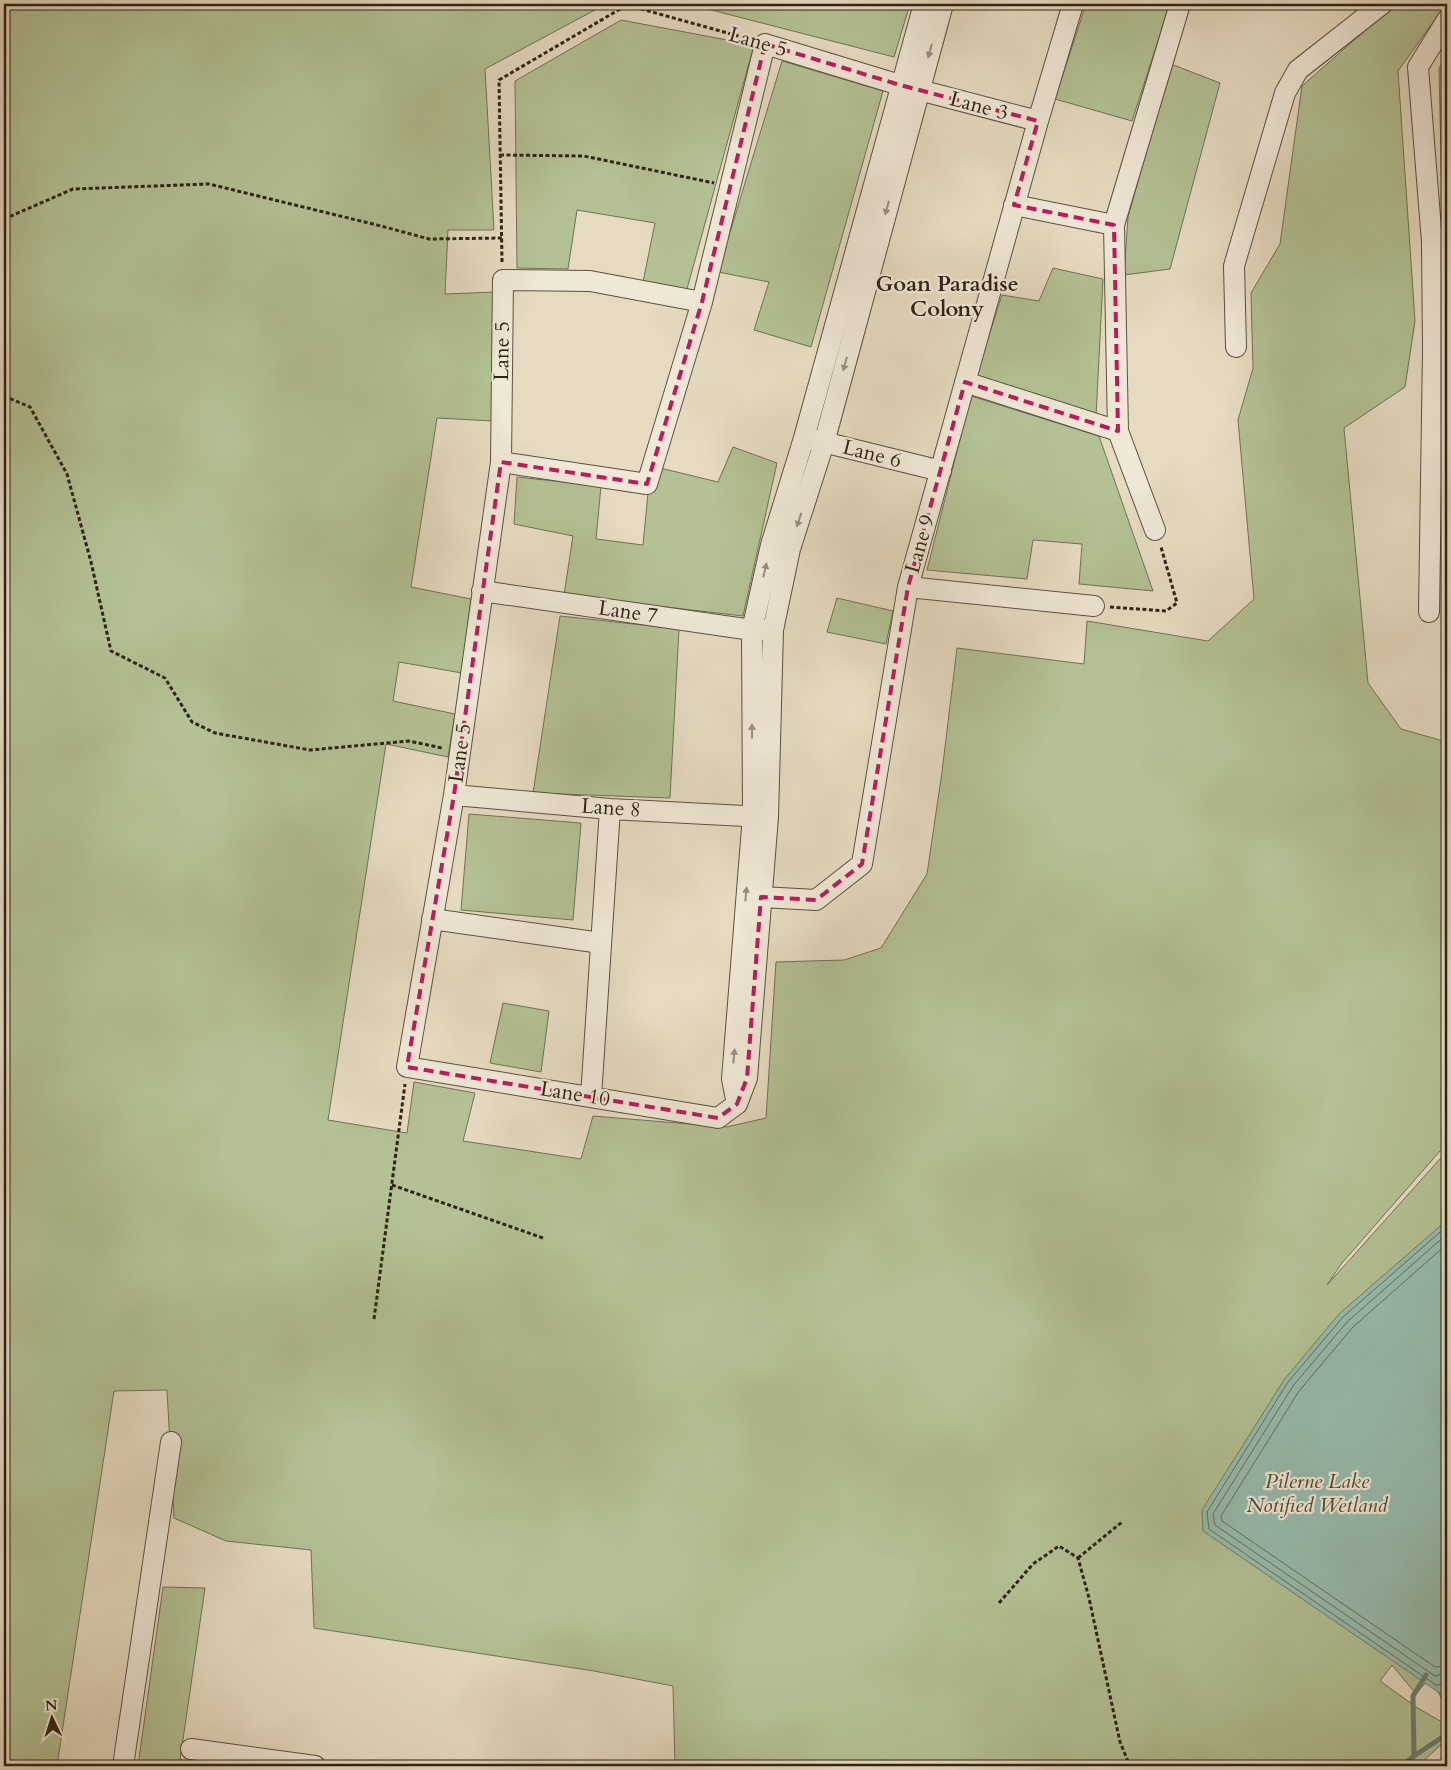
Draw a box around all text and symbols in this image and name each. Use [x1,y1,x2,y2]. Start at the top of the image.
street label: Lane 5 [725,20,791,64]
one-way arrow [926,43,934,58]
street label: Lane 3 [946,84,1012,128]
one-way arrow [883,200,891,215]
district label: Goan Paradise Colony [875,269,1019,324]
street label: Lane 5 [487,321,517,381]
one-way arrow [841,357,849,372]
street label: Lane 6 [840,433,904,475]
street label: Lane 9 [898,511,942,577]
one-way arrow [795,513,803,528]
one-way arrow [761,563,769,578]
street label: Lane 7 [596,593,660,631]
street label: Lane 5 [441,721,479,785]
one-way arrow [748,723,756,739]
street label: Lane 8 [580,791,642,825]
one-way arrow [743,885,751,901]
one-way arrow [730,1047,738,1063]
street label: Lane 10 [538,1074,612,1114]
park label: Pilerne Lake Notified Wetland [1246,1467,1389,1520]
north arrow [28,1692,78,1742]
text: N [44,1696,58,1715]

